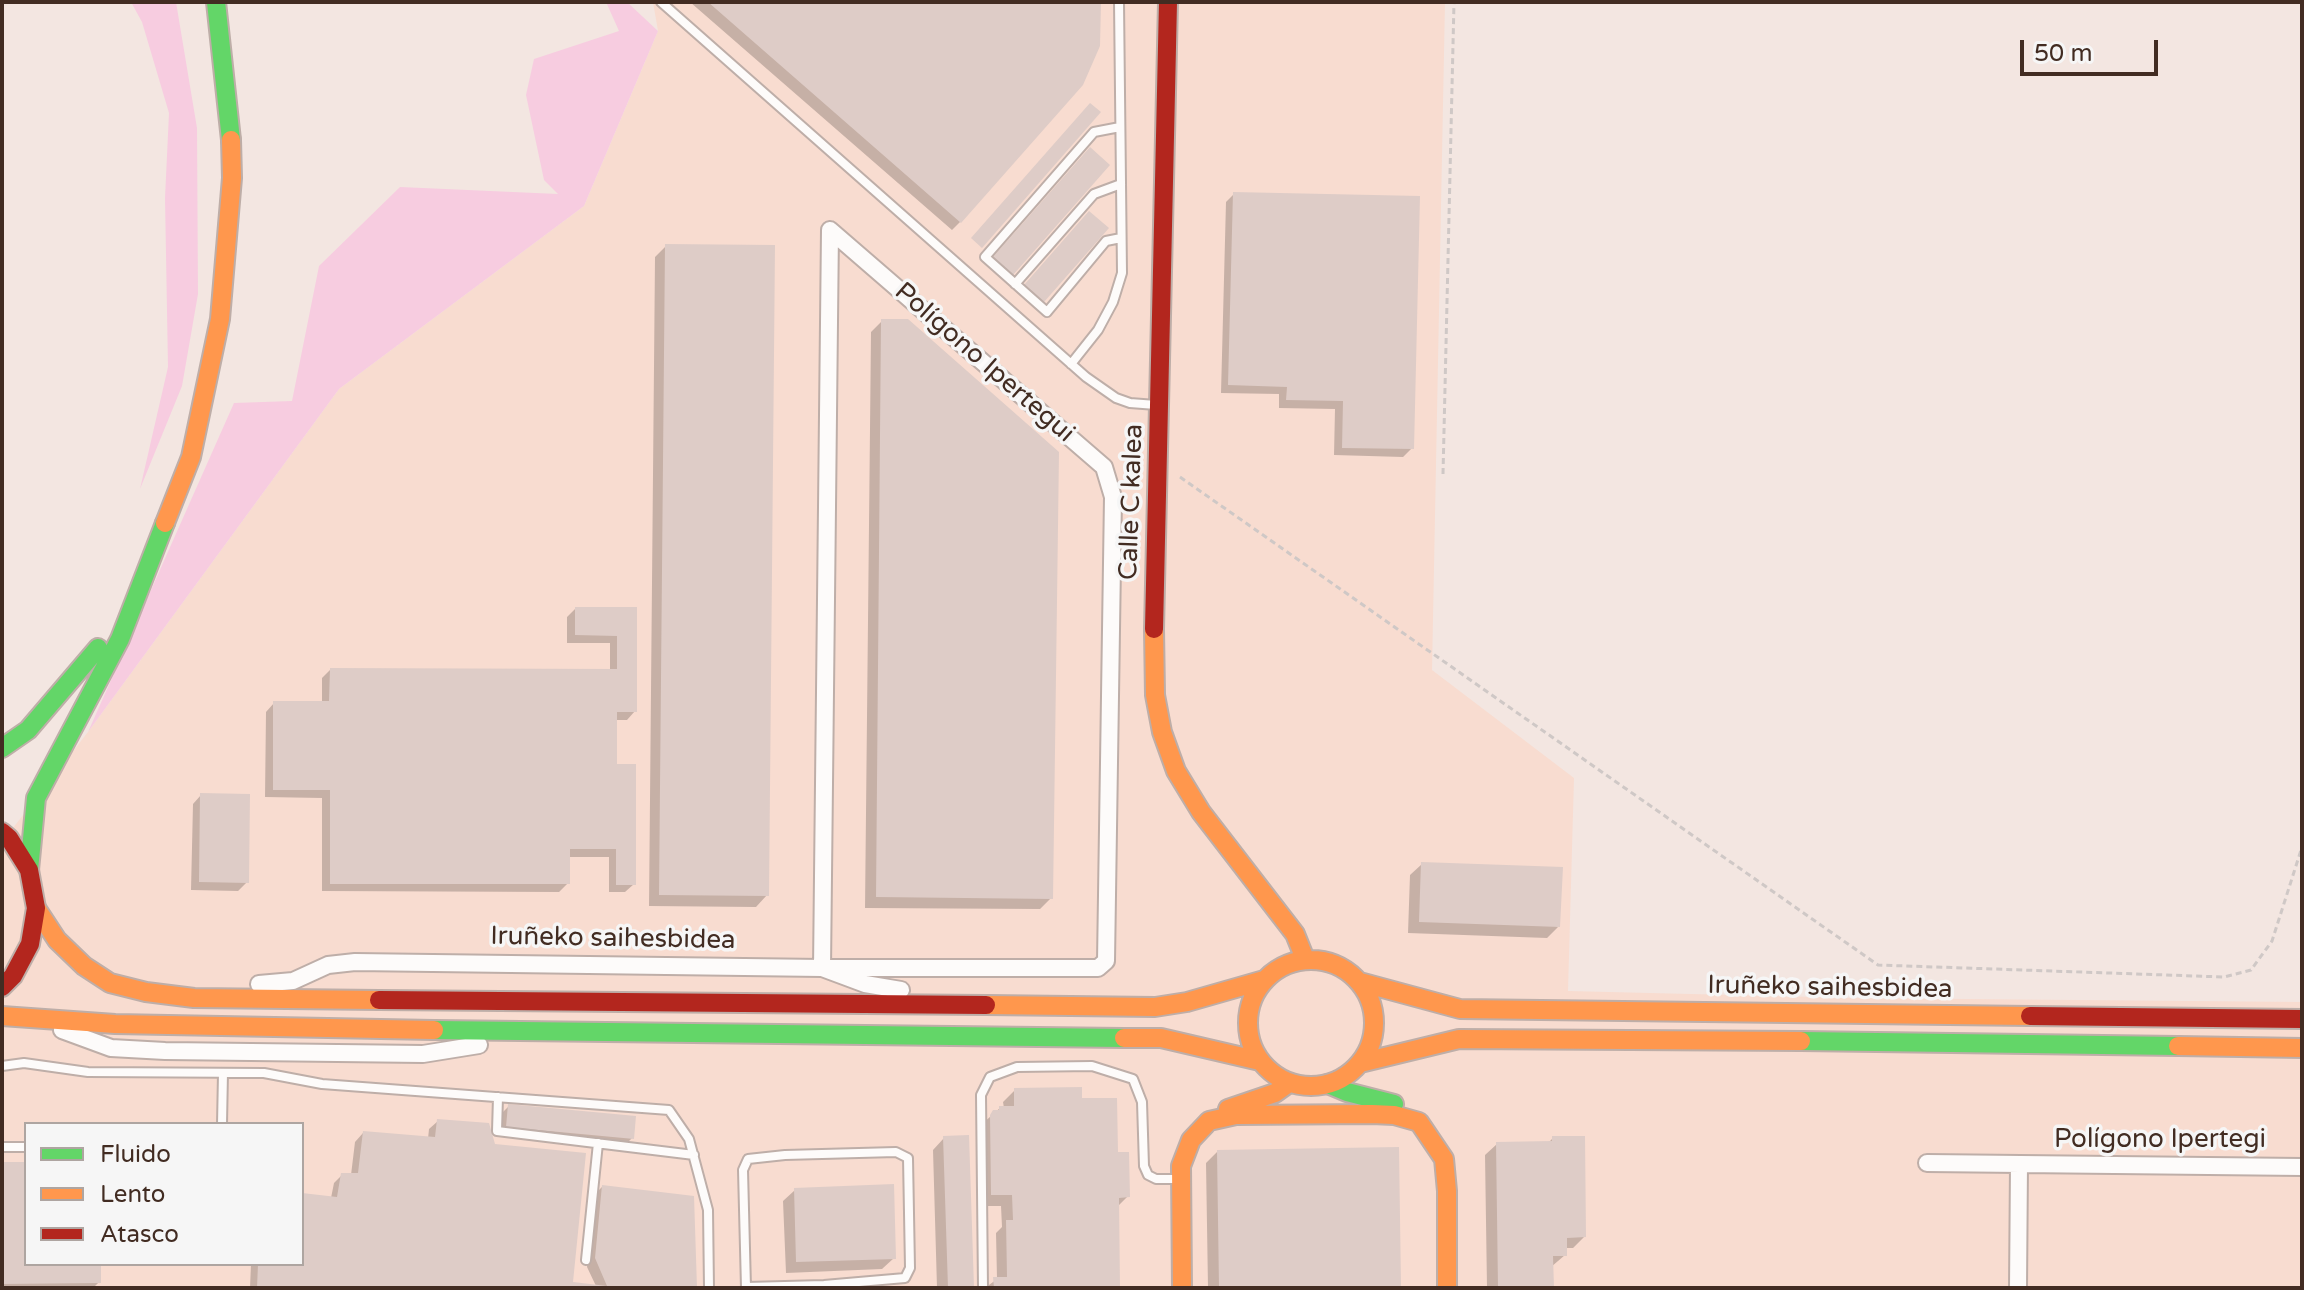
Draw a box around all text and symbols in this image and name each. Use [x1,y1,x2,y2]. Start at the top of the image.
scale bar [2024,24,2162,74]
text: 50 m [2034,39,2092,68]
street label: Polígono Ipertegui [888,276,1080,450]
street label: Calle C kalea [1114,423,1150,581]
street label: Iruñeko saihesbidea [490,921,736,957]
street label: Iruñeko saihesbidea [1707,970,1953,1006]
legend [24,1122,304,1266]
street label: Polígono Ipertegi [2054,1124,2266,1156]
text: Fluido [100,1140,171,1169]
text: Lento [100,1180,165,1209]
text: Atasco [100,1220,179,1249]

